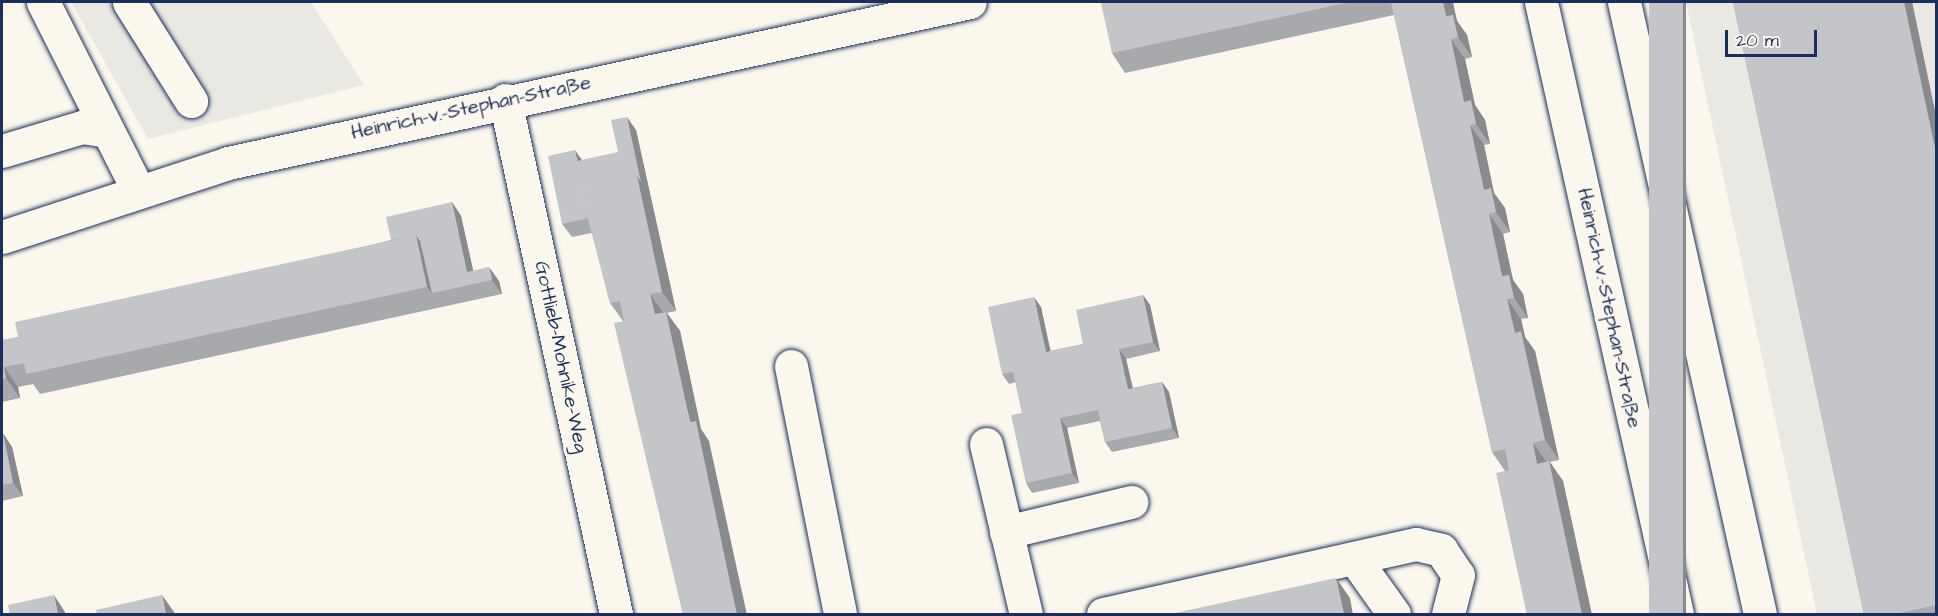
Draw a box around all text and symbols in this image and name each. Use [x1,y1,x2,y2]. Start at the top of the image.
scale bar [1728,18,1820,56]
text: 20 m [1736,28,1779,53]
street label: Heinrich-v.-Stephan-Straße [349,71,593,145]
street label: Heinrich-v.-Stephan-Straße [1572,186,1646,430]
street label: Gottlieb-Mohnike-Weg [529,259,593,455]

